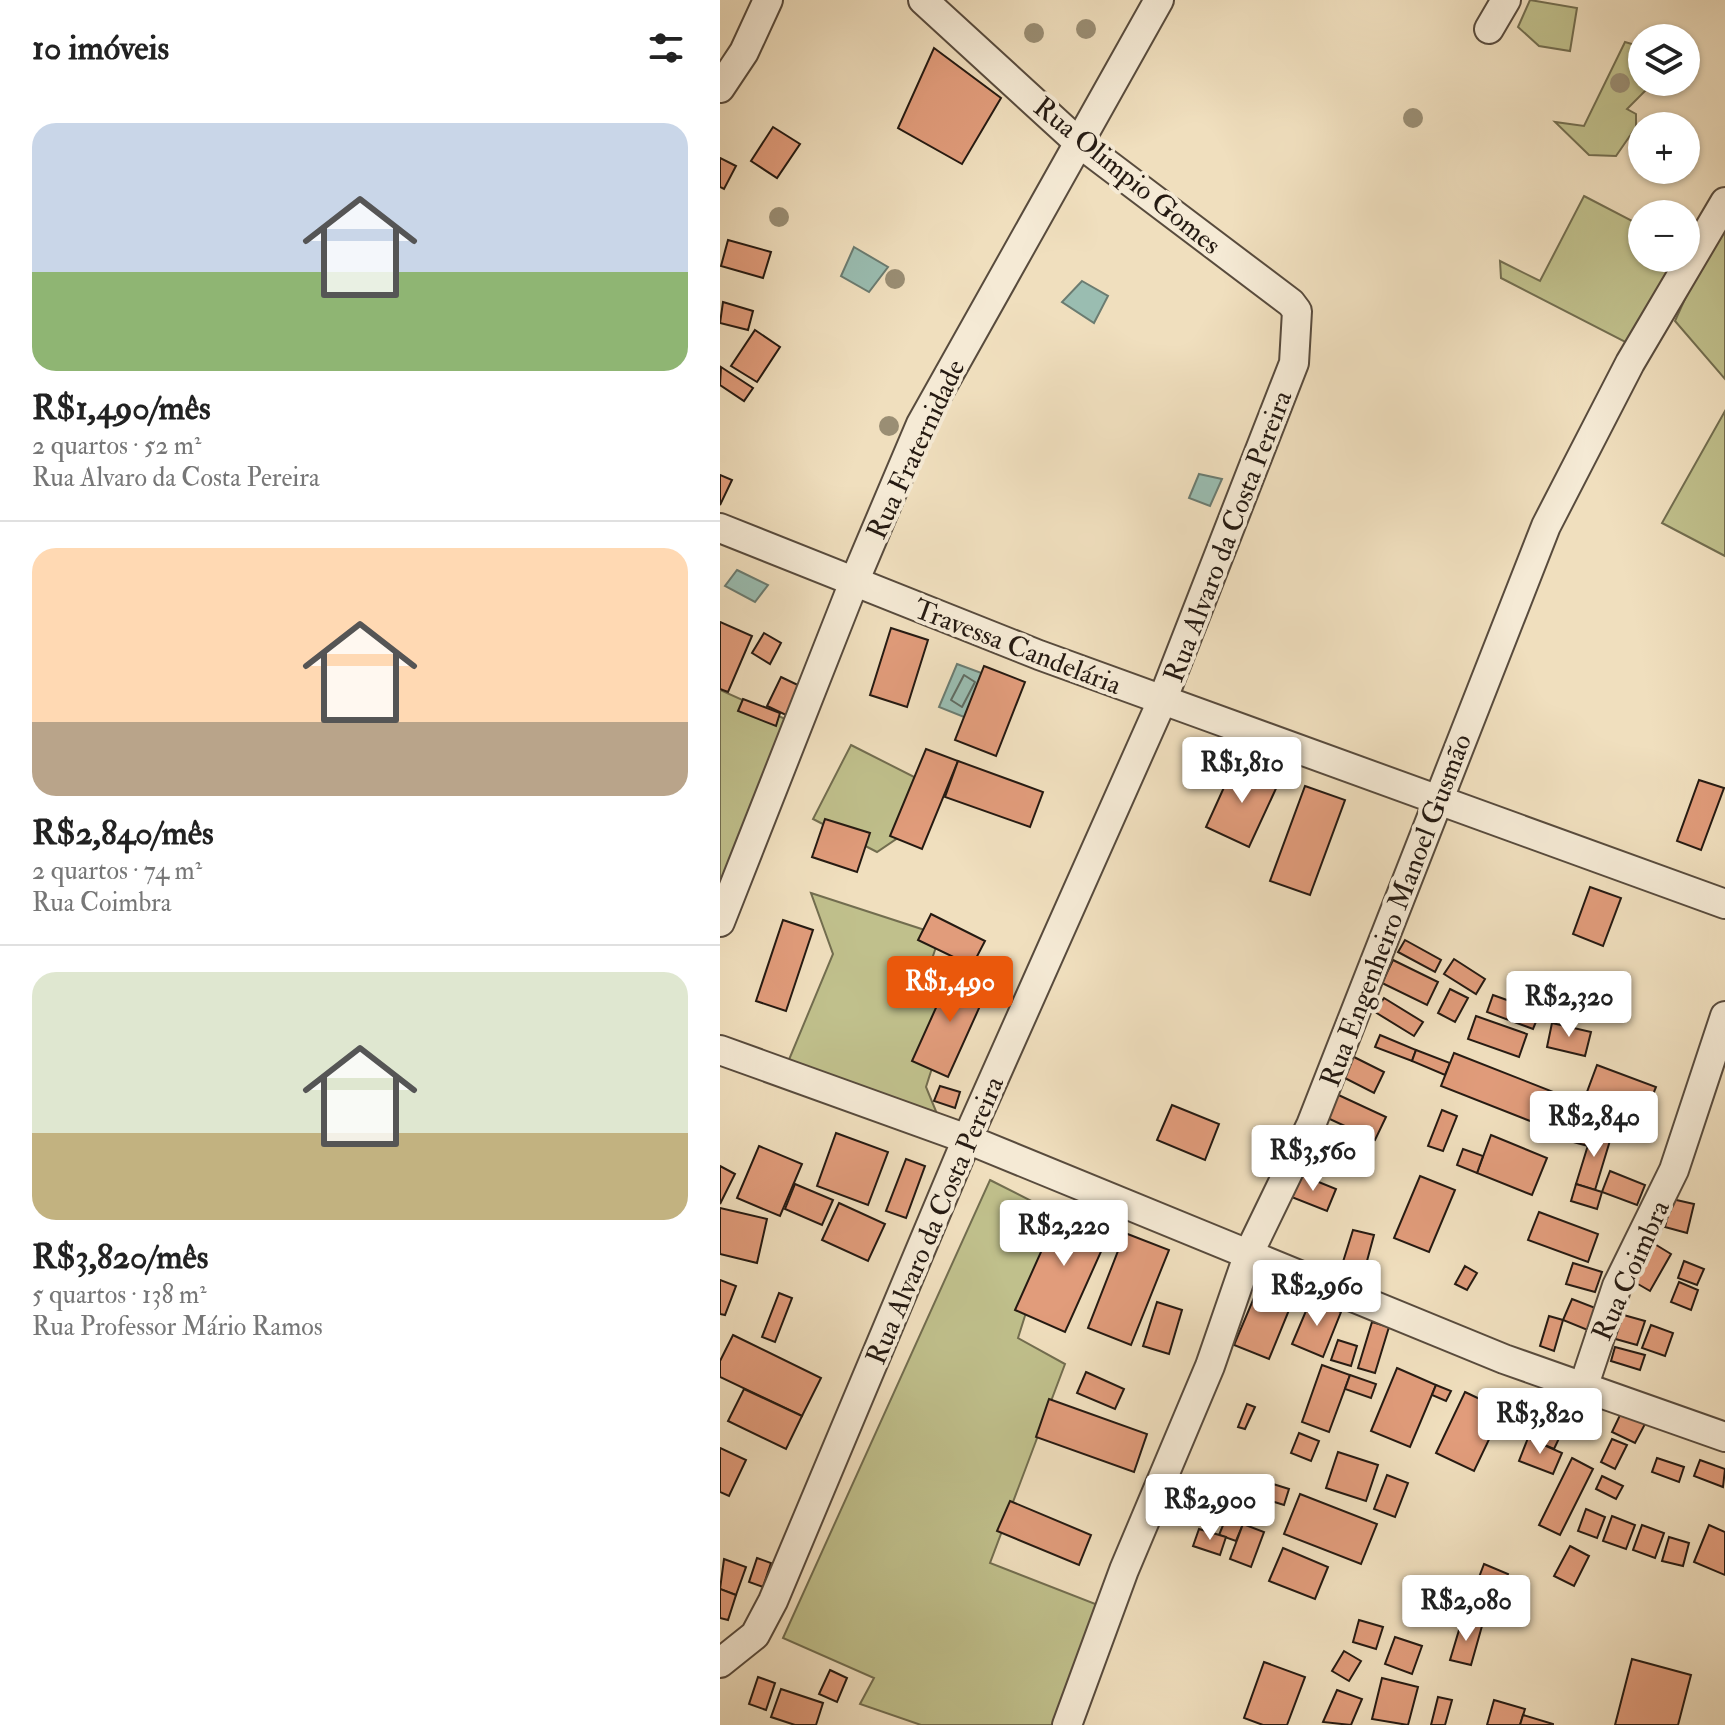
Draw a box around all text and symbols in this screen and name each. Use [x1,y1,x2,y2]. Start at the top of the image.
map controls [1628,24,1700,272]
button: layers [1628,24,1700,96]
icon: filters [644,26,688,70]
text: 10 imóveis [32,27,169,70]
street label: Rua Olimpio Gomes [1026,90,1228,263]
button: + [1628,112,1700,184]
icon: home [288,175,432,319]
button: − [1628,200,1700,272]
street label: Rua Fraternidade [859,354,973,545]
street label: Rua Alvaro da Costa Pereira [1157,385,1300,687]
text: R$1,490/mês [32,387,211,430]
text: 2 quartos · 52 m² [32,430,201,462]
text: Rua Alvaro da Costa Pereira [32,462,320,494]
street label: Travessa Candelária [909,592,1127,703]
icon: home [288,600,432,744]
street label: Rua Engenheiro Manoel Gusmão [1313,729,1480,1092]
pin: R$1,810 [1168,737,1316,805]
text: R$1,810 [1200,747,1284,779]
text: R$2,840/mês [32,812,214,855]
text: 2 quartos · 74 m² [32,855,202,887]
text: Rua Coimbra [32,887,171,919]
pin: R$1,490 [876,956,1024,1024]
text: R$1,490 [905,966,995,998]
pin: R$2,320 [1495,971,1643,1039]
text: R$2,320 [1524,981,1614,1013]
icon: home [288,1024,432,1168]
street label: Rua Alvaro da Costa Pereira [859,1071,1012,1370]
pin: R$2,840 [1520,1091,1668,1159]
text: R$2,840 [1548,1101,1640,1133]
pin: R$3,560 [1239,1125,1387,1193]
text: R$3,560 [1270,1135,1356,1167]
street label: Rua Coimbra [1585,1194,1678,1346]
pin: R$2,220 [990,1200,1138,1268]
text: R$2,220 [1018,1210,1110,1242]
text: R$3,820/mês [32,1236,208,1279]
pin: R$2,960 [1243,1260,1391,1328]
text: R$2,960 [1271,1270,1363,1302]
text: 5 quartos · 138 m² [32,1279,207,1311]
text: Rua Professor Mário Ramos [32,1311,323,1343]
pin: R$3,820 [1466,1388,1614,1456]
text: R$3,820 [1496,1398,1584,1430]
pin: R$2,900 [1136,1474,1284,1542]
text: R$2,900 [1164,1484,1256,1516]
pin: R$2,080 [1392,1575,1540,1643]
text: R$2,080 [1420,1585,1512,1617]

